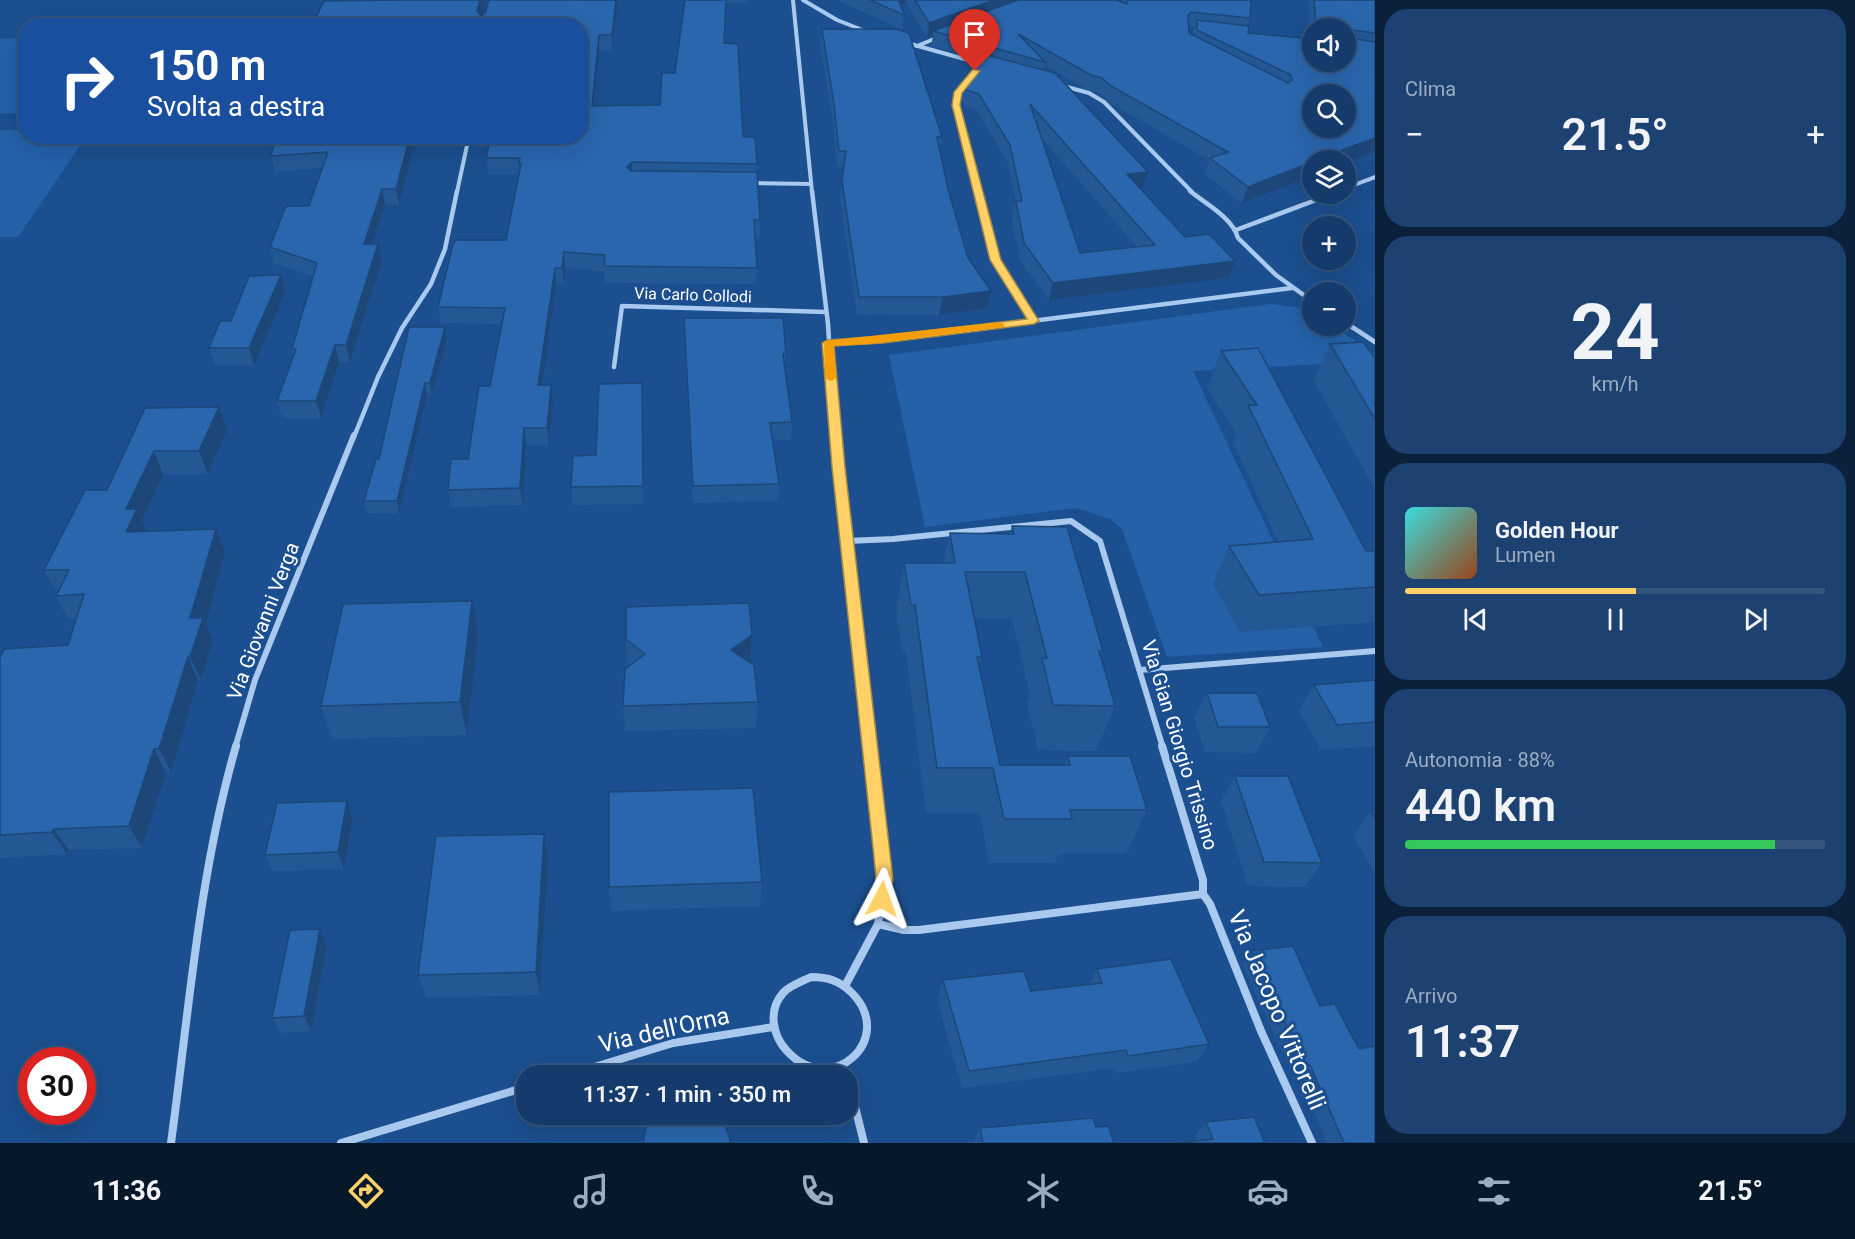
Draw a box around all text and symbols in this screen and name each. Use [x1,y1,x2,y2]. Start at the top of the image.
pin [949,9,1000,71]
icon: arrive [958,18,991,51]
map controls [1302,18,1356,336]
button: sound [1302,18,1356,72]
text: 150 m [147,41,266,90]
icon: right [48,42,126,120]
text: Clima [1405,77,1456,101]
button: search [1302,84,1356,138]
text: Svolta a destra [147,91,325,123]
text: 21.5° [1561,108,1669,161]
text: − [1405,115,1424,154]
text: + [1806,115,1825,154]
button: layers [1302,150,1356,204]
button: + [1302,216,1356,270]
button: − [1302,282,1356,336]
street label: Via Carlo Collodi [634,283,752,307]
text: 24 [1570,287,1660,378]
text: km/h [1592,372,1638,396]
text: Golden Hour [1495,518,1619,543]
street label: Via Giovanni Verga [222,539,304,703]
text: Lumen [1495,543,1556,567]
icon: previous [1459,603,1492,636]
icon: pause [1599,603,1632,636]
icon: next [1739,603,1772,636]
street label: Via Gian Giorgio Trissino [1137,637,1223,853]
text: Autonomia · 88% [1405,748,1555,772]
text: 440 km [1405,779,1556,832]
position arrow [850,867,914,931]
street label: Via Jacopo Vittorelli [1222,906,1332,1114]
text: Arrivo [1405,984,1457,1008]
street label: Via dell'Orna [596,1001,732,1059]
text: 11:37 [1405,1015,1520,1068]
speed limit sign: 30 [18,1047,96,1125]
text: 11:37 · 1 min · 350 m [583,1082,791,1107]
icon: directions [345,1170,387,1212]
icon: music [570,1170,612,1212]
icon: phone [796,1170,838,1212]
icon: climate [1022,1170,1064,1212]
icon: car [1247,1170,1289,1212]
icon: filters [1473,1170,1515,1212]
text: 11:36 [92,1175,161,1207]
text: 21.5° [1698,1175,1763,1207]

